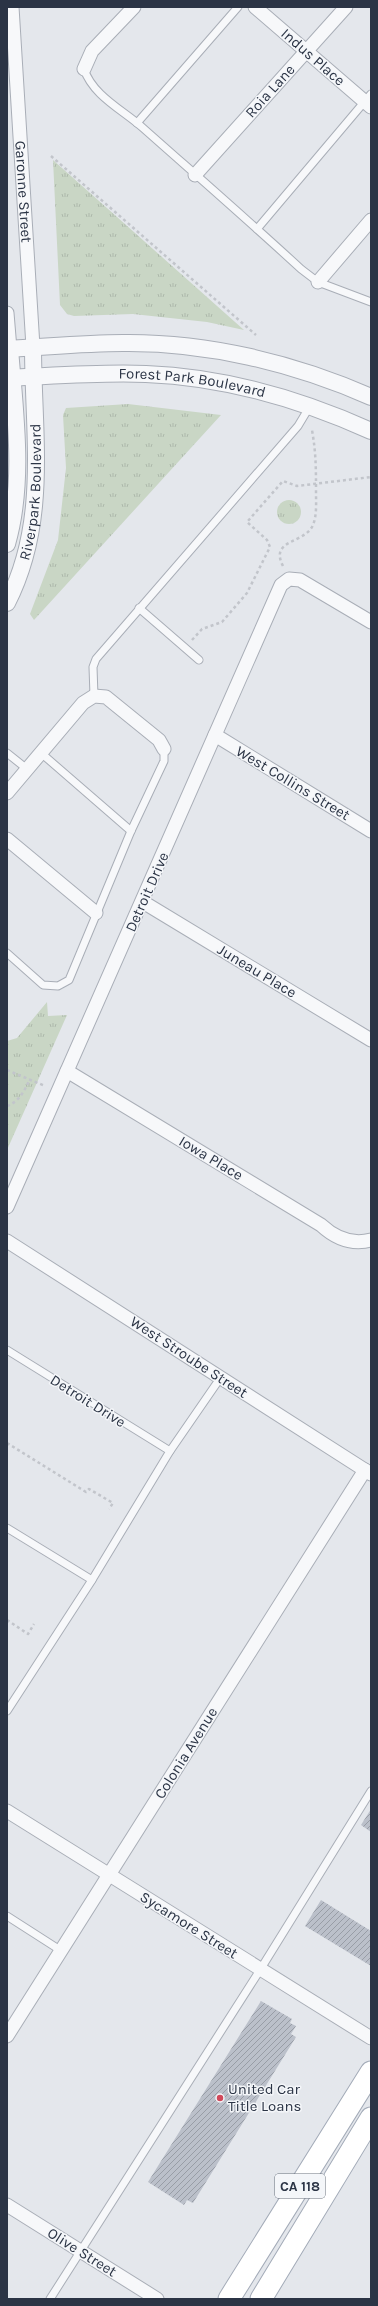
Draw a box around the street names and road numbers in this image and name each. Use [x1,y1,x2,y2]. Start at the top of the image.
street label: Indus Place [277,24,349,90]
street label: Roia Lane [241,61,299,121]
street label: Garonne Street [11,140,36,244]
street label: Forest Park Boulevard [119,364,268,401]
street label: Riverpark Boulevard [15,423,45,562]
street label: West Collins Street [233,742,354,824]
street label: Detroit Drive [121,849,173,935]
street label: Juneau Place [214,940,300,1002]
street label: Iowa Place [176,1132,246,1184]
street label: West Stroube Street [127,1312,251,1402]
street label: Detroit Drive [47,1371,129,1431]
street label: Colonia Avenue [151,1704,221,1802]
street label: Sycamore Street [137,1888,242,1963]
road number: CA 118 [275,2174,325,2198]
street label: Olive Street [44,2224,120,2281]

